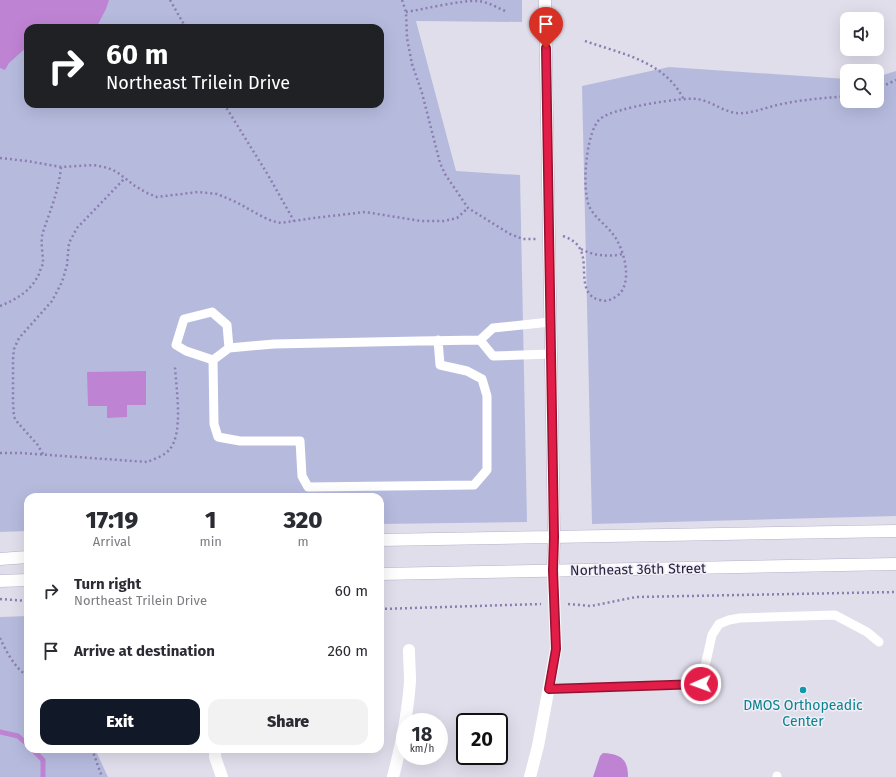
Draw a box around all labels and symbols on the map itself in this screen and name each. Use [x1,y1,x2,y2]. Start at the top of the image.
pin [529,7.0,563,48]
street label: Northeast 36th Street [570,560,707,579]
position arrow [680,663,722,705]
marker: DMOS Orthopeadic Center [798,685,808,695]
place label: DMOS Orthopeadic Center [743,697,863,730]
speed limit sign: 20 [456,713,508,765]

